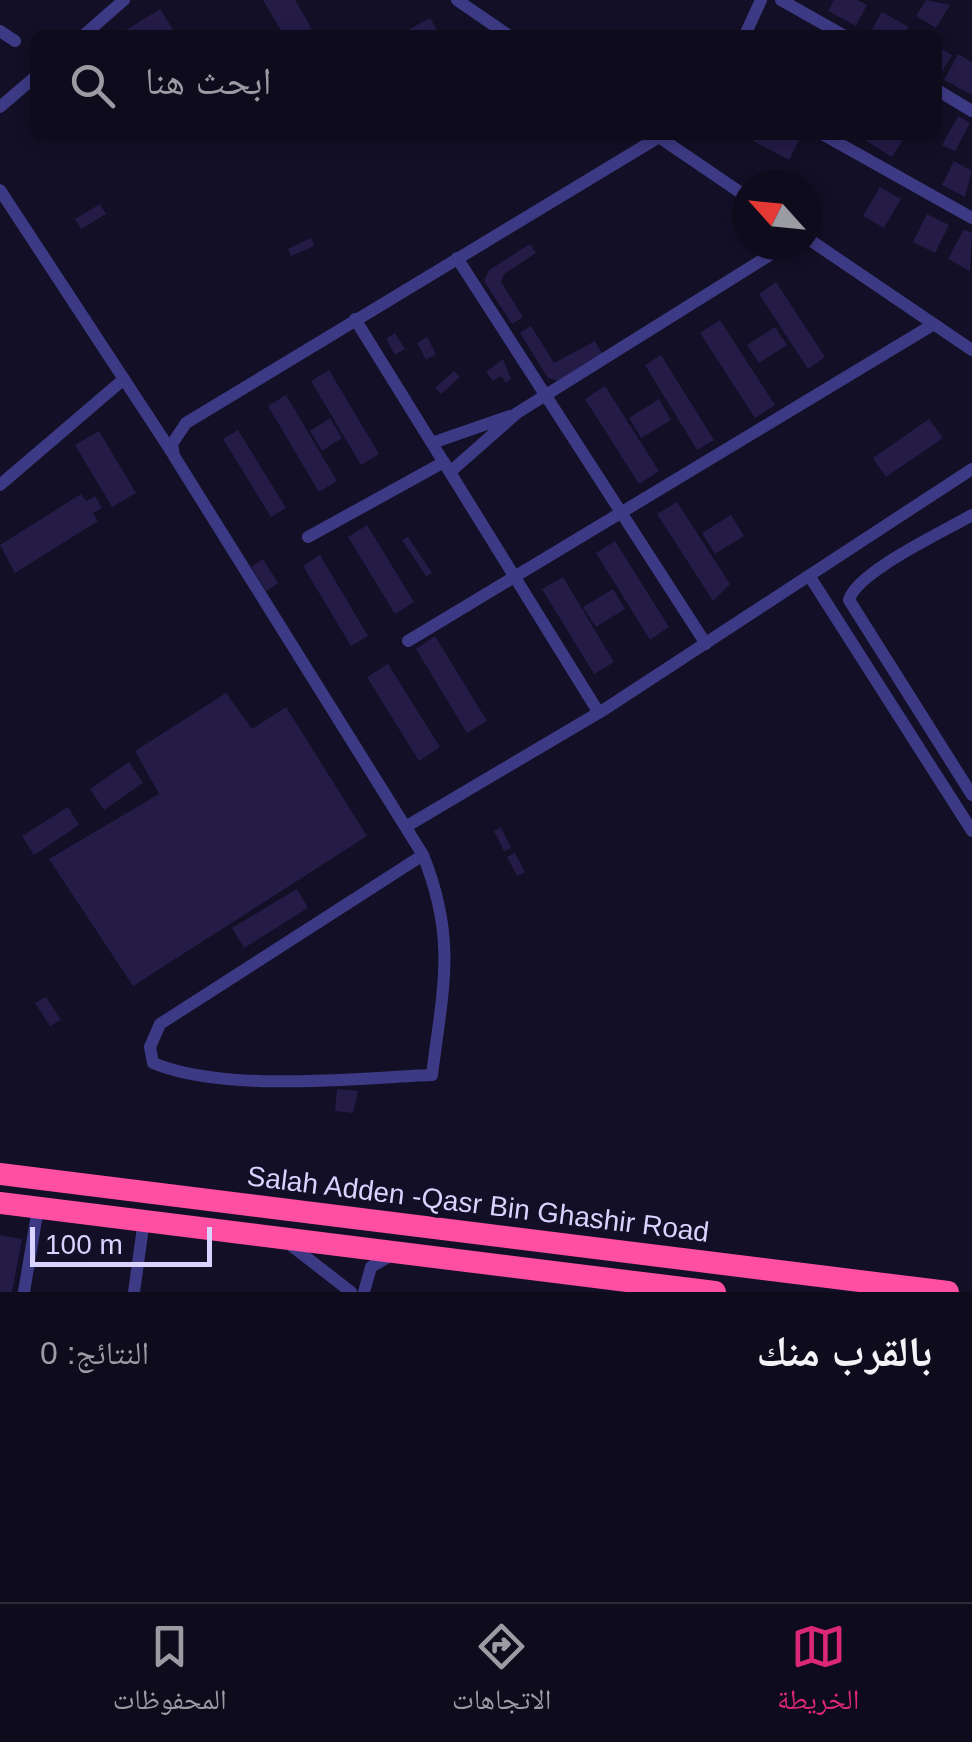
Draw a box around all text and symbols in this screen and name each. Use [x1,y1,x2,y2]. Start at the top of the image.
search box [30,30,942,140]
icon: search [65,58,120,113]
text: ابحث هنا [145,60,271,102]
north arrow [732,170,822,260]
street label: Salah Adden -Qasr Bin Ghashir Road [245,1160,711,1248]
scale bar [30,1222,212,1266]
text: 100 m [45,1229,123,1260]
text: بالقرب منك [756,1328,932,1375]
text: النتائج: 0 [40,1335,149,1371]
tab: المحفوظات [113,1619,227,1727]
tab: الاتجاهات [452,1619,551,1727]
tab: الخريطة [777,1619,859,1727]

